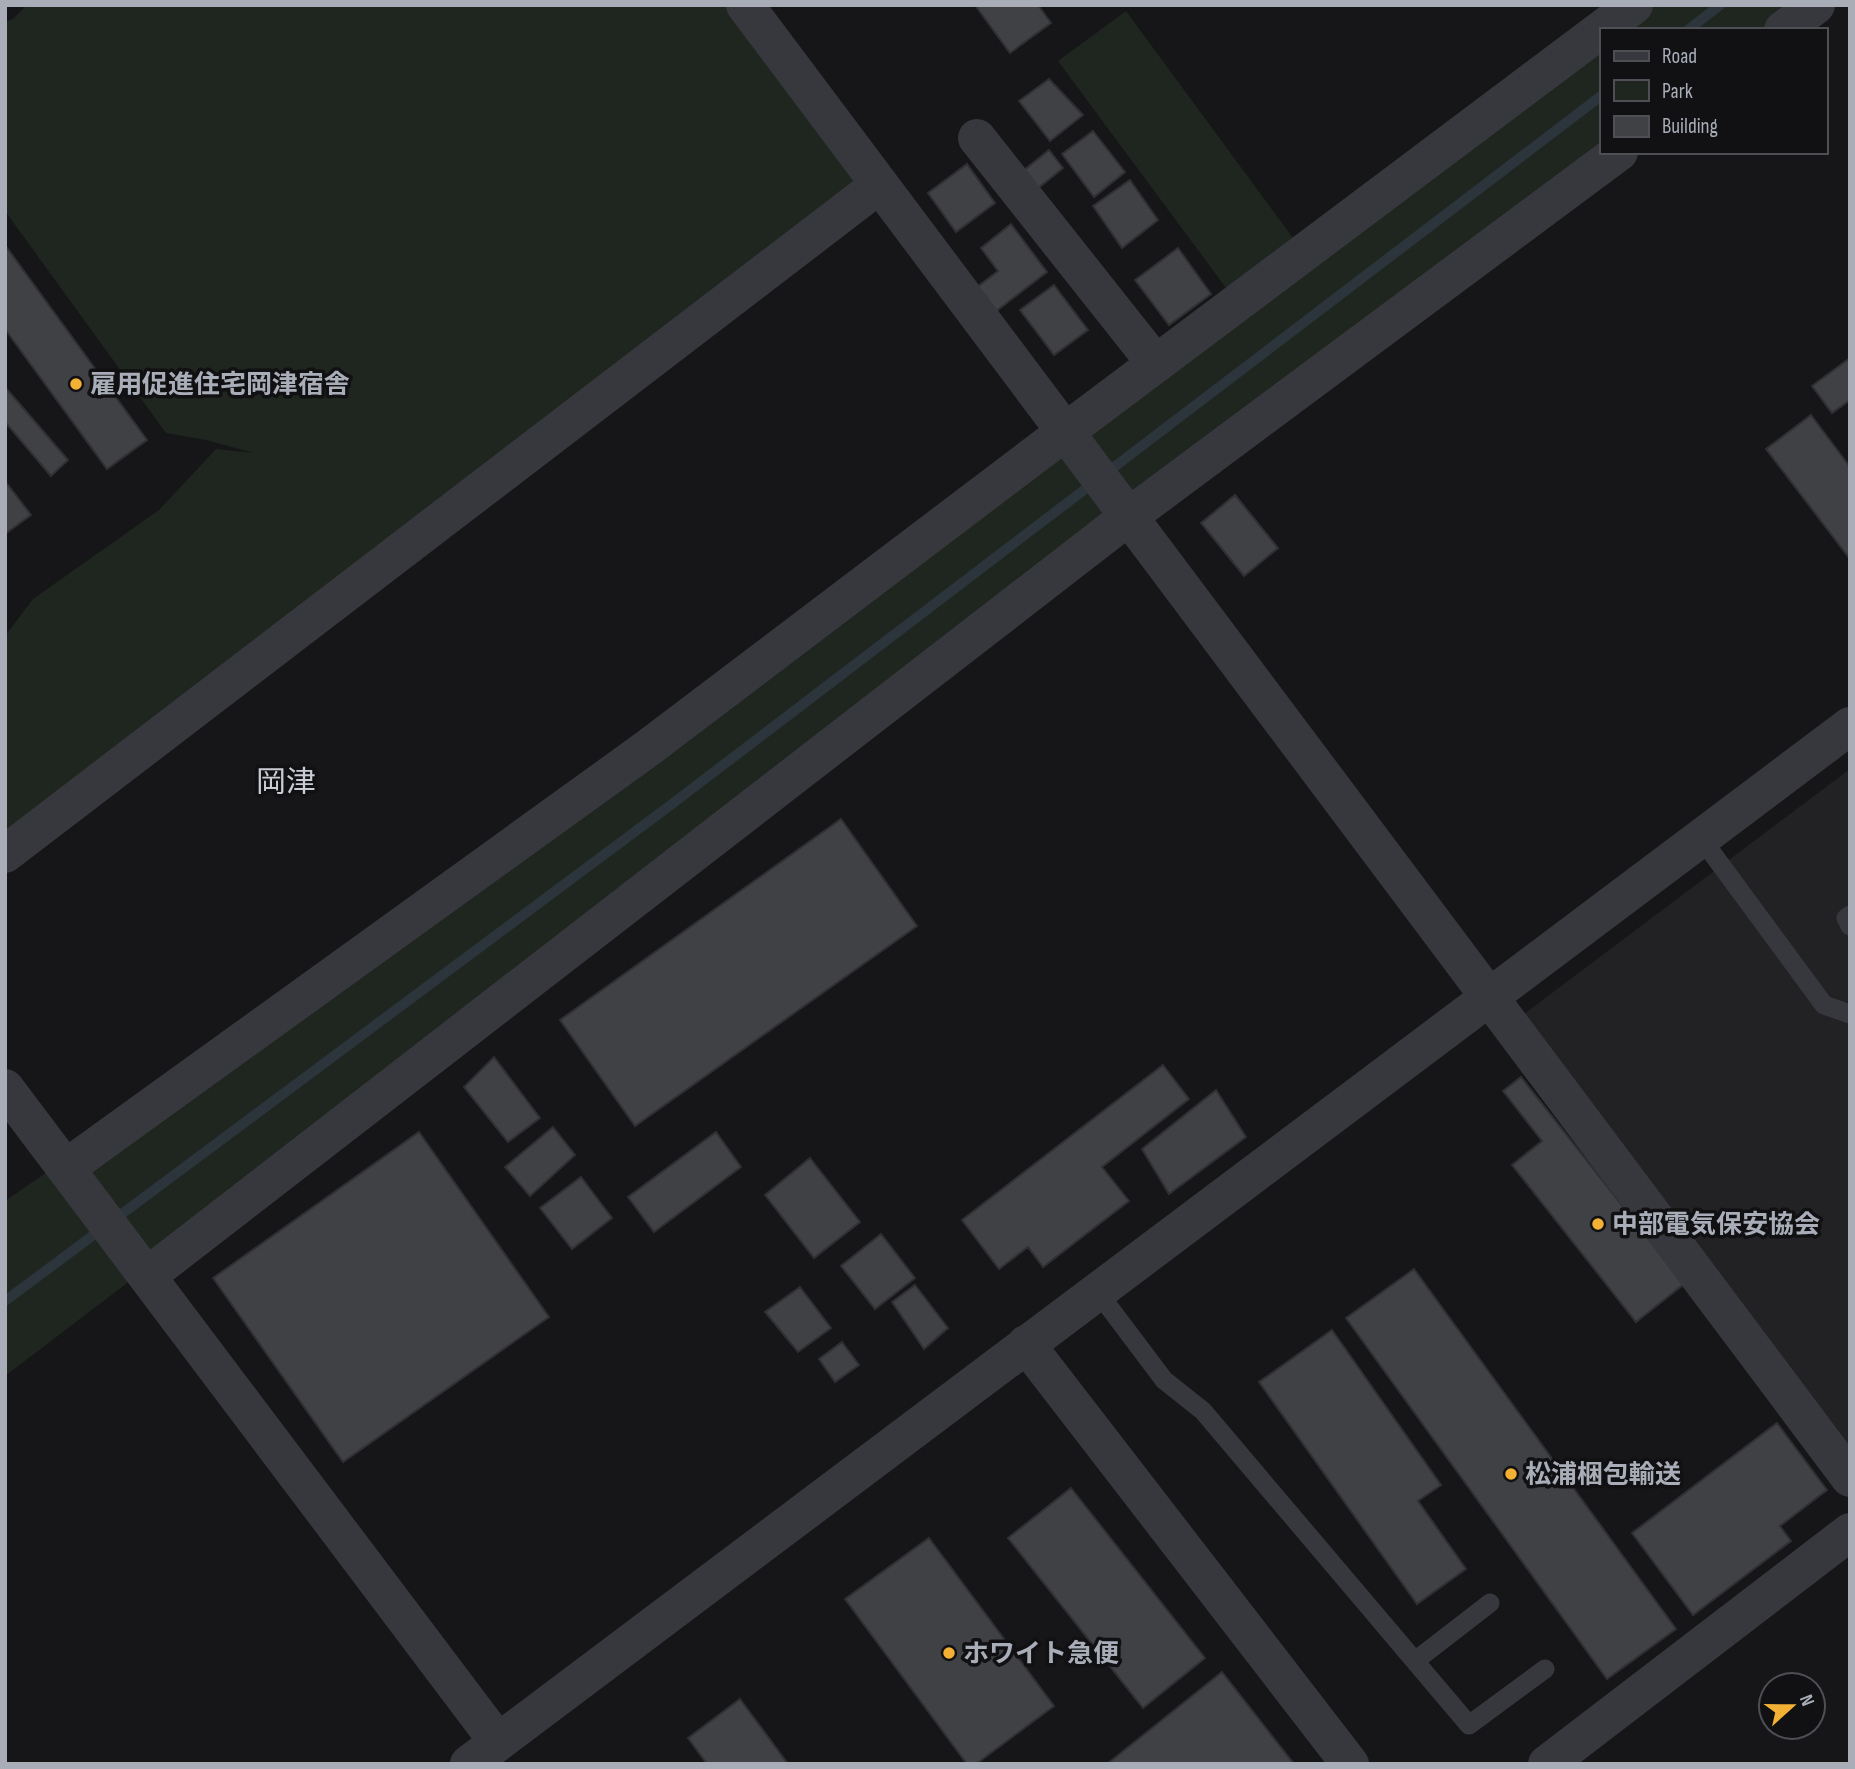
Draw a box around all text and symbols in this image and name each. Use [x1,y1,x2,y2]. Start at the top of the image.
legend [1600,28,1827,154]
text: Road [1662,44,1697,69]
text: Park [1662,79,1693,104]
text: Building [1662,114,1718,139]
place label: 雇用促進住宅岡津宿舎 [90,370,350,401]
marker: 雇用促進住宅岡津宿舎 [68,376,84,392]
district label: 岡津 [256,765,316,801]
place label: 中部電気保安協会 [1612,1210,1820,1241]
marker: 中部電気保安協会 [1590,1216,1606,1232]
place label: 松浦梱包輸送 [1525,1460,1681,1491]
marker: 松浦梱包輸送 [1503,1466,1519,1482]
place label: ホワイト急便 [963,1639,1119,1670]
marker: ホワイト急便 [941,1645,957,1661]
north arrow [1757,1671,1827,1741]
text: N [1794,1692,1819,1709]

